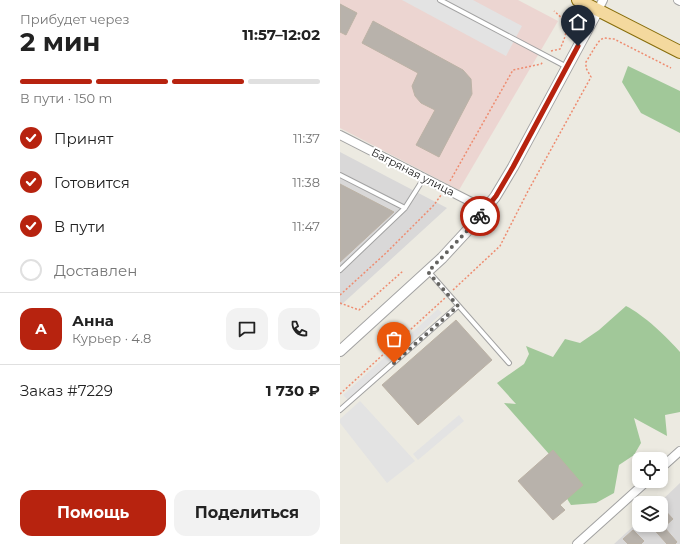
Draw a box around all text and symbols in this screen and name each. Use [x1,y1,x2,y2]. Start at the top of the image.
pin [561,5,595,46]
text: Прибудет через [20,11,129,27]
icon: home [567,11,589,33]
text: 11:57–12:02 [242,25,320,44]
text: 2 мин [20,26,100,58]
text: В пути · 150 m [20,90,112,106]
icon: check [20,127,42,149]
text: Принят [54,129,113,148]
text: 11:37 [293,130,320,146]
street label: Багряная улица [369,145,457,199]
icon: check [20,171,42,193]
text: Готовится [54,173,130,192]
text: 11:38 [292,174,320,190]
courier [460,196,500,236]
icon: bike [469,205,491,227]
icon: check [20,215,42,237]
text: В пути [54,217,105,236]
text: 11:47 [292,218,320,234]
text: Доставлен [54,261,137,280]
button: chat [226,308,268,350]
button: phone [278,308,320,350]
text: Анна [72,311,114,330]
text: А [35,319,47,338]
pin [377,322,411,363]
icon: bag [383,328,405,350]
text: Курьер · 4.8 [72,330,151,346]
text: Заказ #7229 [20,381,113,400]
text: 1 730 ₽ [266,381,320,400]
map controls [632,452,668,532]
button: locate [632,452,668,488]
button: Помощь [20,490,166,536]
button: Поделиться [174,490,320,536]
button: layers [632,496,668,532]

